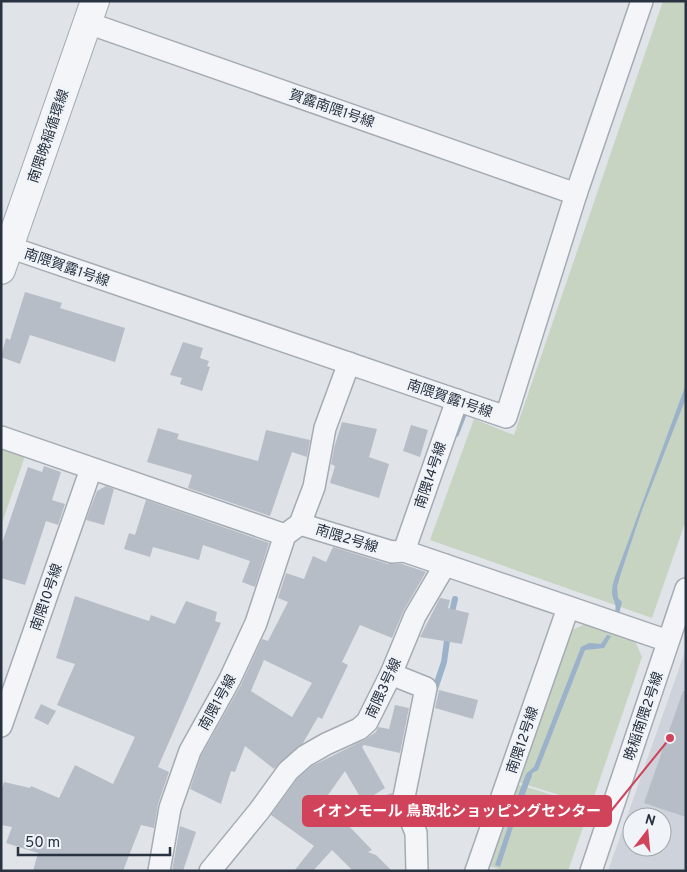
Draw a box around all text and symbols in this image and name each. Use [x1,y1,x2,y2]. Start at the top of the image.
street label: 南隈晩稲循環線 [25,87,73,186]
street label: 賀露南隈1号線 [287,87,376,132]
street label: 南隈賀露1号線 [22,246,111,291]
street label: 南隈賀露1号線 [405,377,494,422]
street label: 南隈14号線 [412,440,451,511]
street label: 南隈2号線 [313,522,380,557]
street label: 南隈10号線 [28,562,67,633]
street label: 南隈3号線 [363,656,406,721]
street label: 晩稲南隈2号線 [621,670,668,763]
street label: 南隈1号線 [196,672,241,734]
street label: 南隈12号線 [504,705,543,776]
callout: イオンモール 鳥取北ショッピングセンター [303,796,611,826]
text: イオンモール 鳥取北ショッピングセンター [313,802,601,822]
north arrow [622,807,672,857]
text: N [643,811,657,831]
scale bar [18,824,170,856]
text: 50 m [25,834,60,853]

